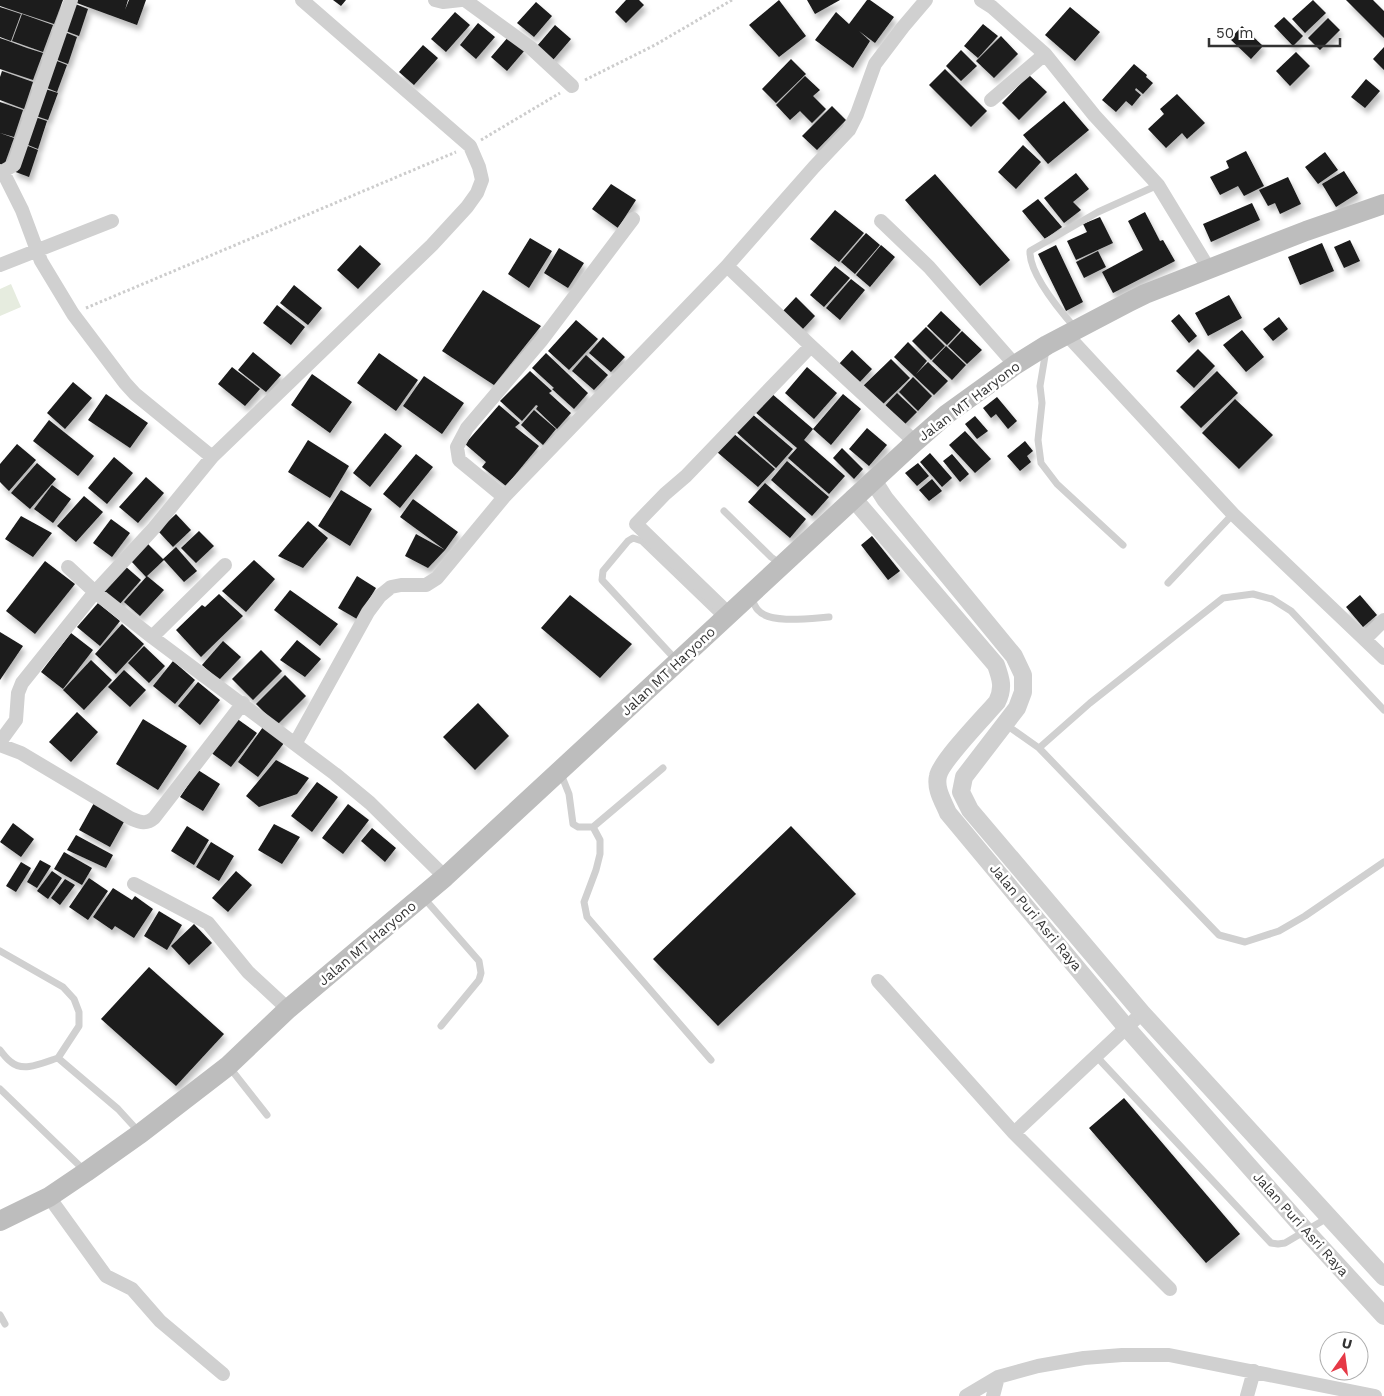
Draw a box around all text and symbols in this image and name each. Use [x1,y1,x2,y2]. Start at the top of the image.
scale bar [1209,15,1340,47]
text: 50 m [1216,24,1253,42]
street label: Jalan MT Haryono [915,358,1023,444]
street label: Jalan MT Haryono [618,623,718,719]
street label: Jalan Puri Asri Raya [987,860,1085,974]
street label: Jalan MT Haryono [315,897,419,989]
street label: Jalan Puri Asri Raya [1250,1169,1352,1279]
north arrow [1319,1331,1369,1381]
text: U [1340,1334,1354,1352]

